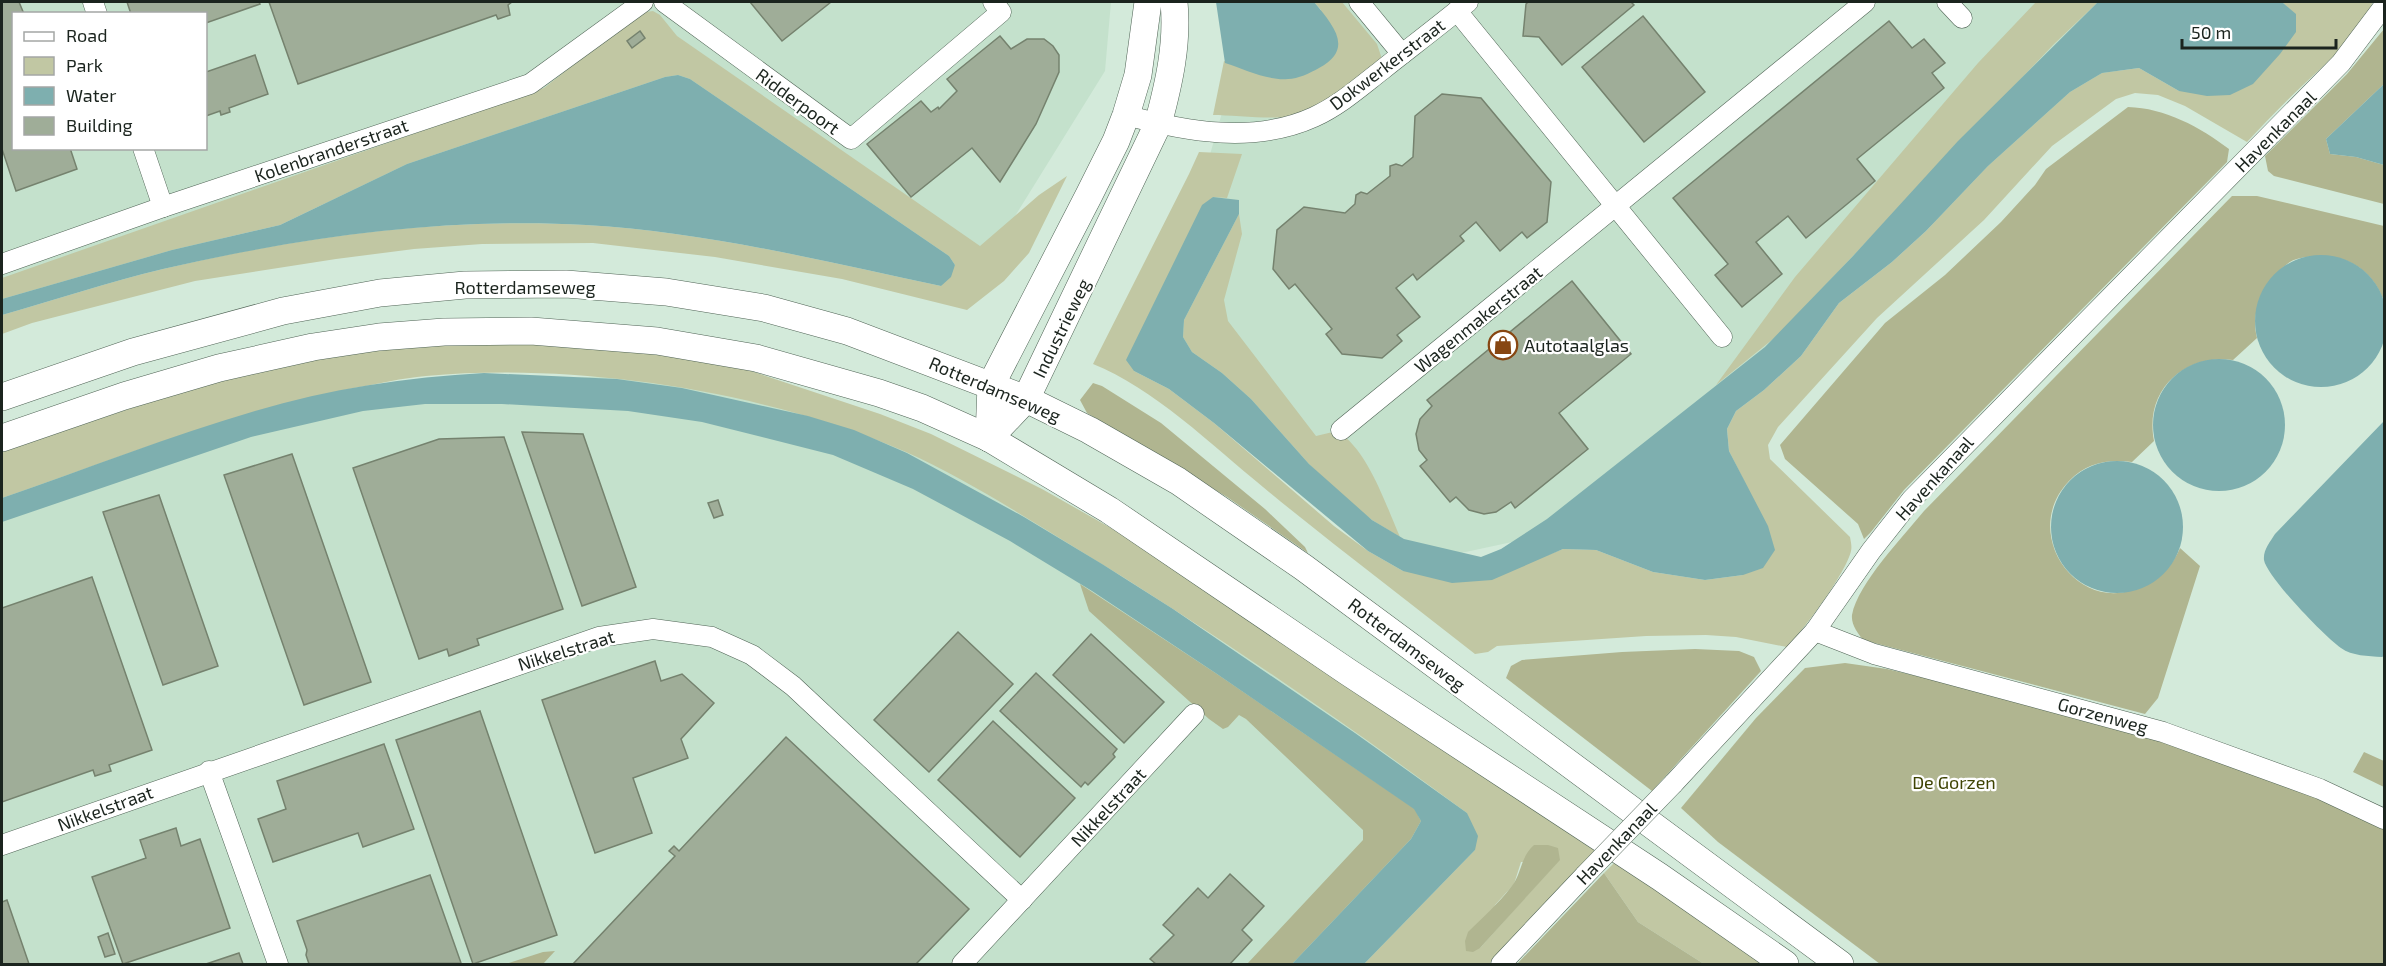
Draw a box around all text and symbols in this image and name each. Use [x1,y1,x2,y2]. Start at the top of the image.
legend [12,12,207,150]
scale bar [2182,12,2336,50]
street label: Dokwerkerstraat [1325,13,1449,114]
text: 50 m [2191,21,2231,43]
text: Road [66,24,107,46]
text: Park [66,54,103,76]
street label: Ridderpoort [752,63,844,139]
text: Water [66,84,116,106]
street label: Havenkanaal [2230,85,2321,176]
street label: Kolenbranderstraat [251,113,411,187]
text: Building [66,114,133,136]
street label: Wagenmakerstraat [1410,261,1546,377]
street label: Industrieweg [1028,275,1094,381]
street label: Rotterdamseweg [455,276,595,298]
shop icon: Autotaalglas [1487,329,1519,361]
place label: Autotaalglas [1524,334,1629,356]
street label: Rotterdamseweg [926,351,1064,427]
street label: Havenkanaal [1890,431,1978,525]
street label: Rotterdamseweg [1344,593,1470,695]
street label: Nikkelstraat [515,625,617,675]
street label: Gorzenweg [2055,692,2151,738]
street label: Nikkelstraat [1066,763,1150,851]
park label: De Gorzen [1912,771,1996,793]
street label: Nikkelstraat [54,781,156,835]
street label: Havenkanaal [1571,797,1661,889]

